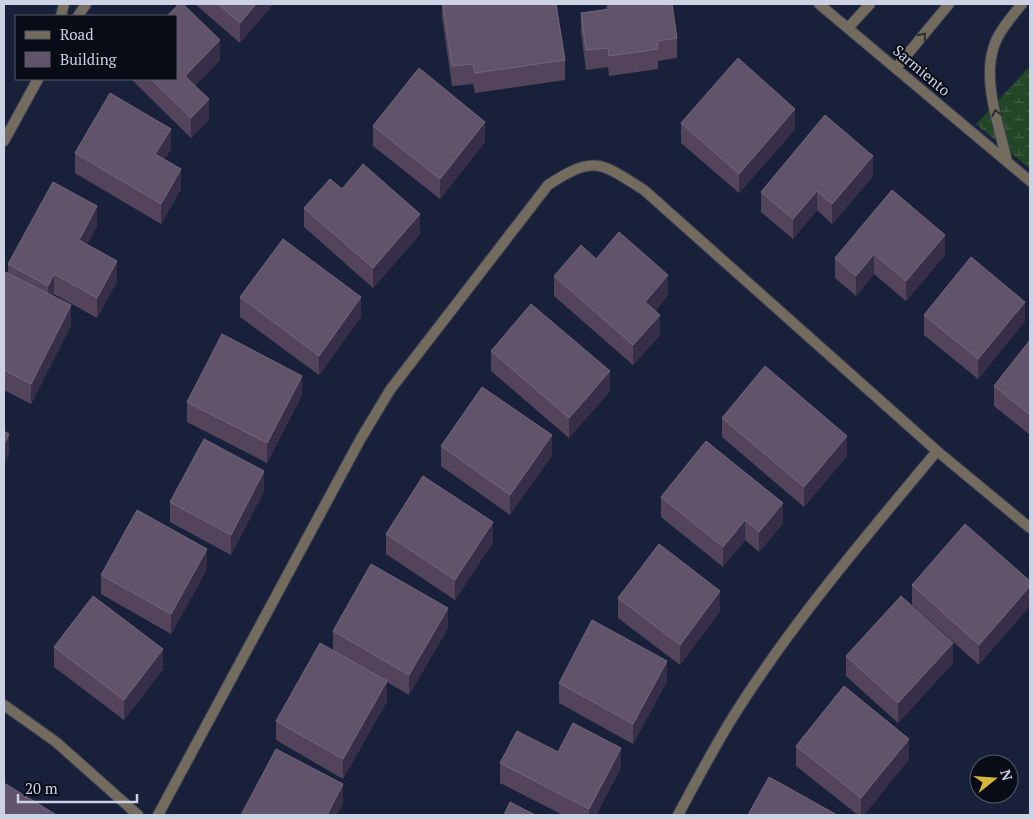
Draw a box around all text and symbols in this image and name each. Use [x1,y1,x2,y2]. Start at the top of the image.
legend [15,15,178,80]
text: Road [60,24,93,44]
one-way arrow [917,33,925,42]
street label: Sarmiento [889,40,955,100]
text: Building [60,49,118,69]
one-way arrow [991,108,1002,117]
north arrow [969,754,1019,804]
text: N [996,767,1018,783]
scale bar [18,772,136,804]
text: 20 m [25,778,58,798]

